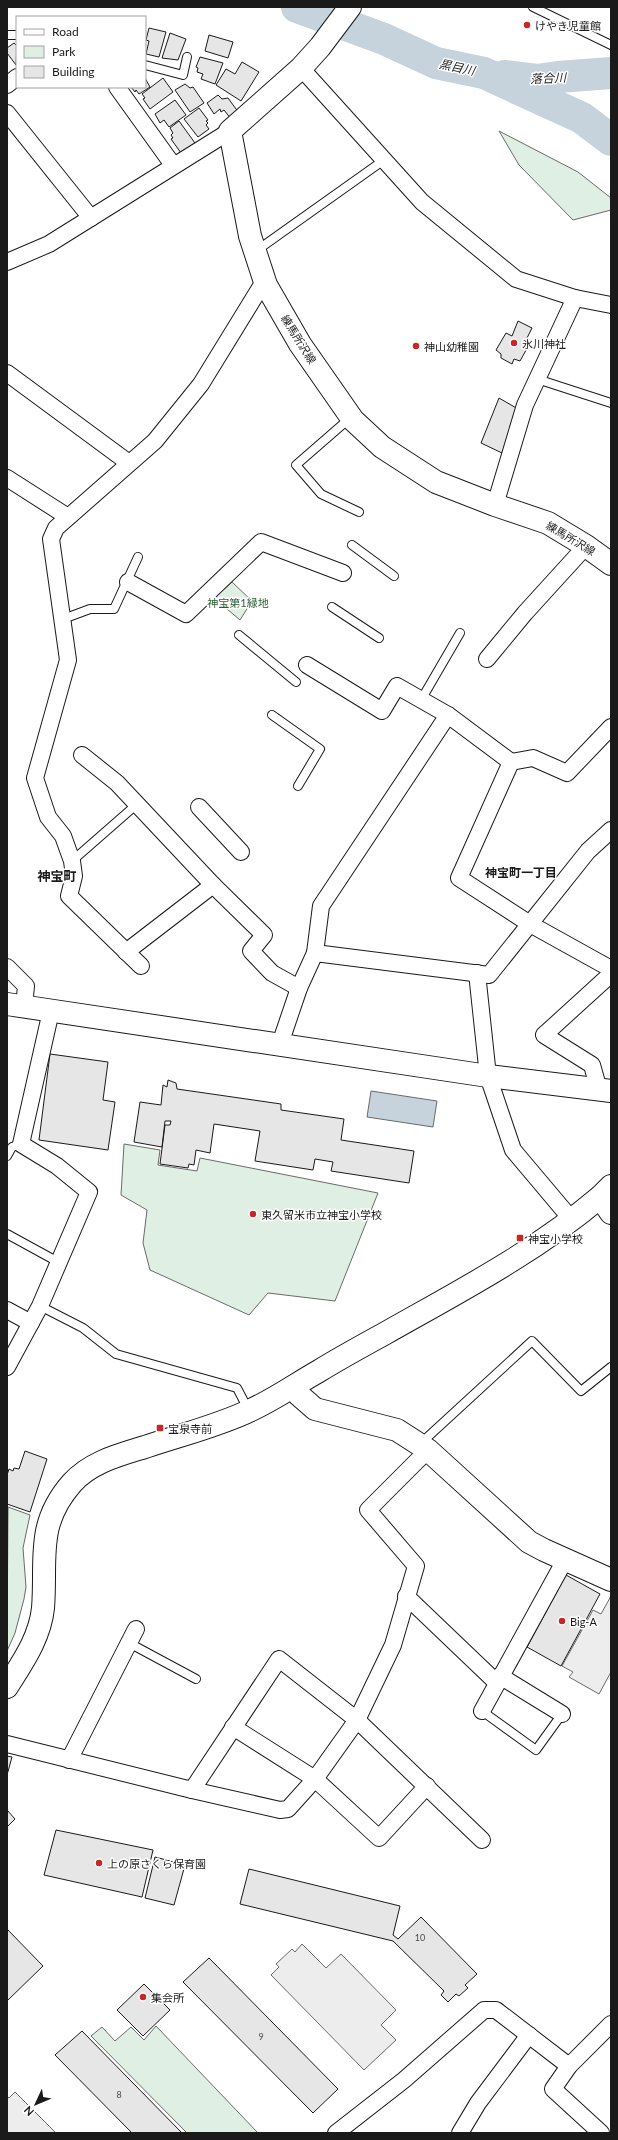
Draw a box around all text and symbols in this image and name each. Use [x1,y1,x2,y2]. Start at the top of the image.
legend [16,16,146,88]
place label: けやき児童館 [535,19,601,32]
marker: けやき児童館 [522,20,532,30]
text: Road [52,24,79,39]
text: Park [52,44,76,59]
water label: 黒目川 [438,56,478,78]
text: Building [52,64,95,79]
water label: 落合川 [530,70,568,86]
street label: 練馬所沢線 [279,312,319,366]
place label: 氷川神社 [522,337,566,350]
marker: 氷川神社 [509,338,519,348]
place label: 神山幼稚園 [424,340,479,353]
marker: 神山幼稚園 [411,341,421,351]
street label: 練馬所沢線 [544,518,598,558]
park label: 神宝第1緑地 [207,596,269,609]
district label: 神宝町一丁目 [485,865,557,880]
district label: 神宝町 [37,868,77,884]
place label: 東久留米市立神宝小学校 [261,1208,382,1221]
marker: 東久留米市立神宝小学校 [248,1209,258,1219]
place label: 神宝小学校 [528,1232,583,1245]
marker: 神宝小学校 [515,1233,525,1243]
place label: 宝泉寺前 [168,1422,212,1435]
marker: 宝泉寺前 [155,1423,165,1433]
place label: Big-A [570,1615,597,1628]
marker: Big-A [557,1616,567,1626]
place label: 上の原さくら保育園 [107,1857,206,1870]
marker: 上の原さくら保育園 [94,1858,104,1868]
house number: 10 [415,1932,425,1943]
place label: 集会所 [151,1991,185,2004]
marker: 集会所 [138,1992,148,2002]
house number: 9 [258,2031,264,2042]
north arrow [16,2084,56,2124]
house number: 8 [116,2089,122,2100]
text: N [21,2104,36,2119]

